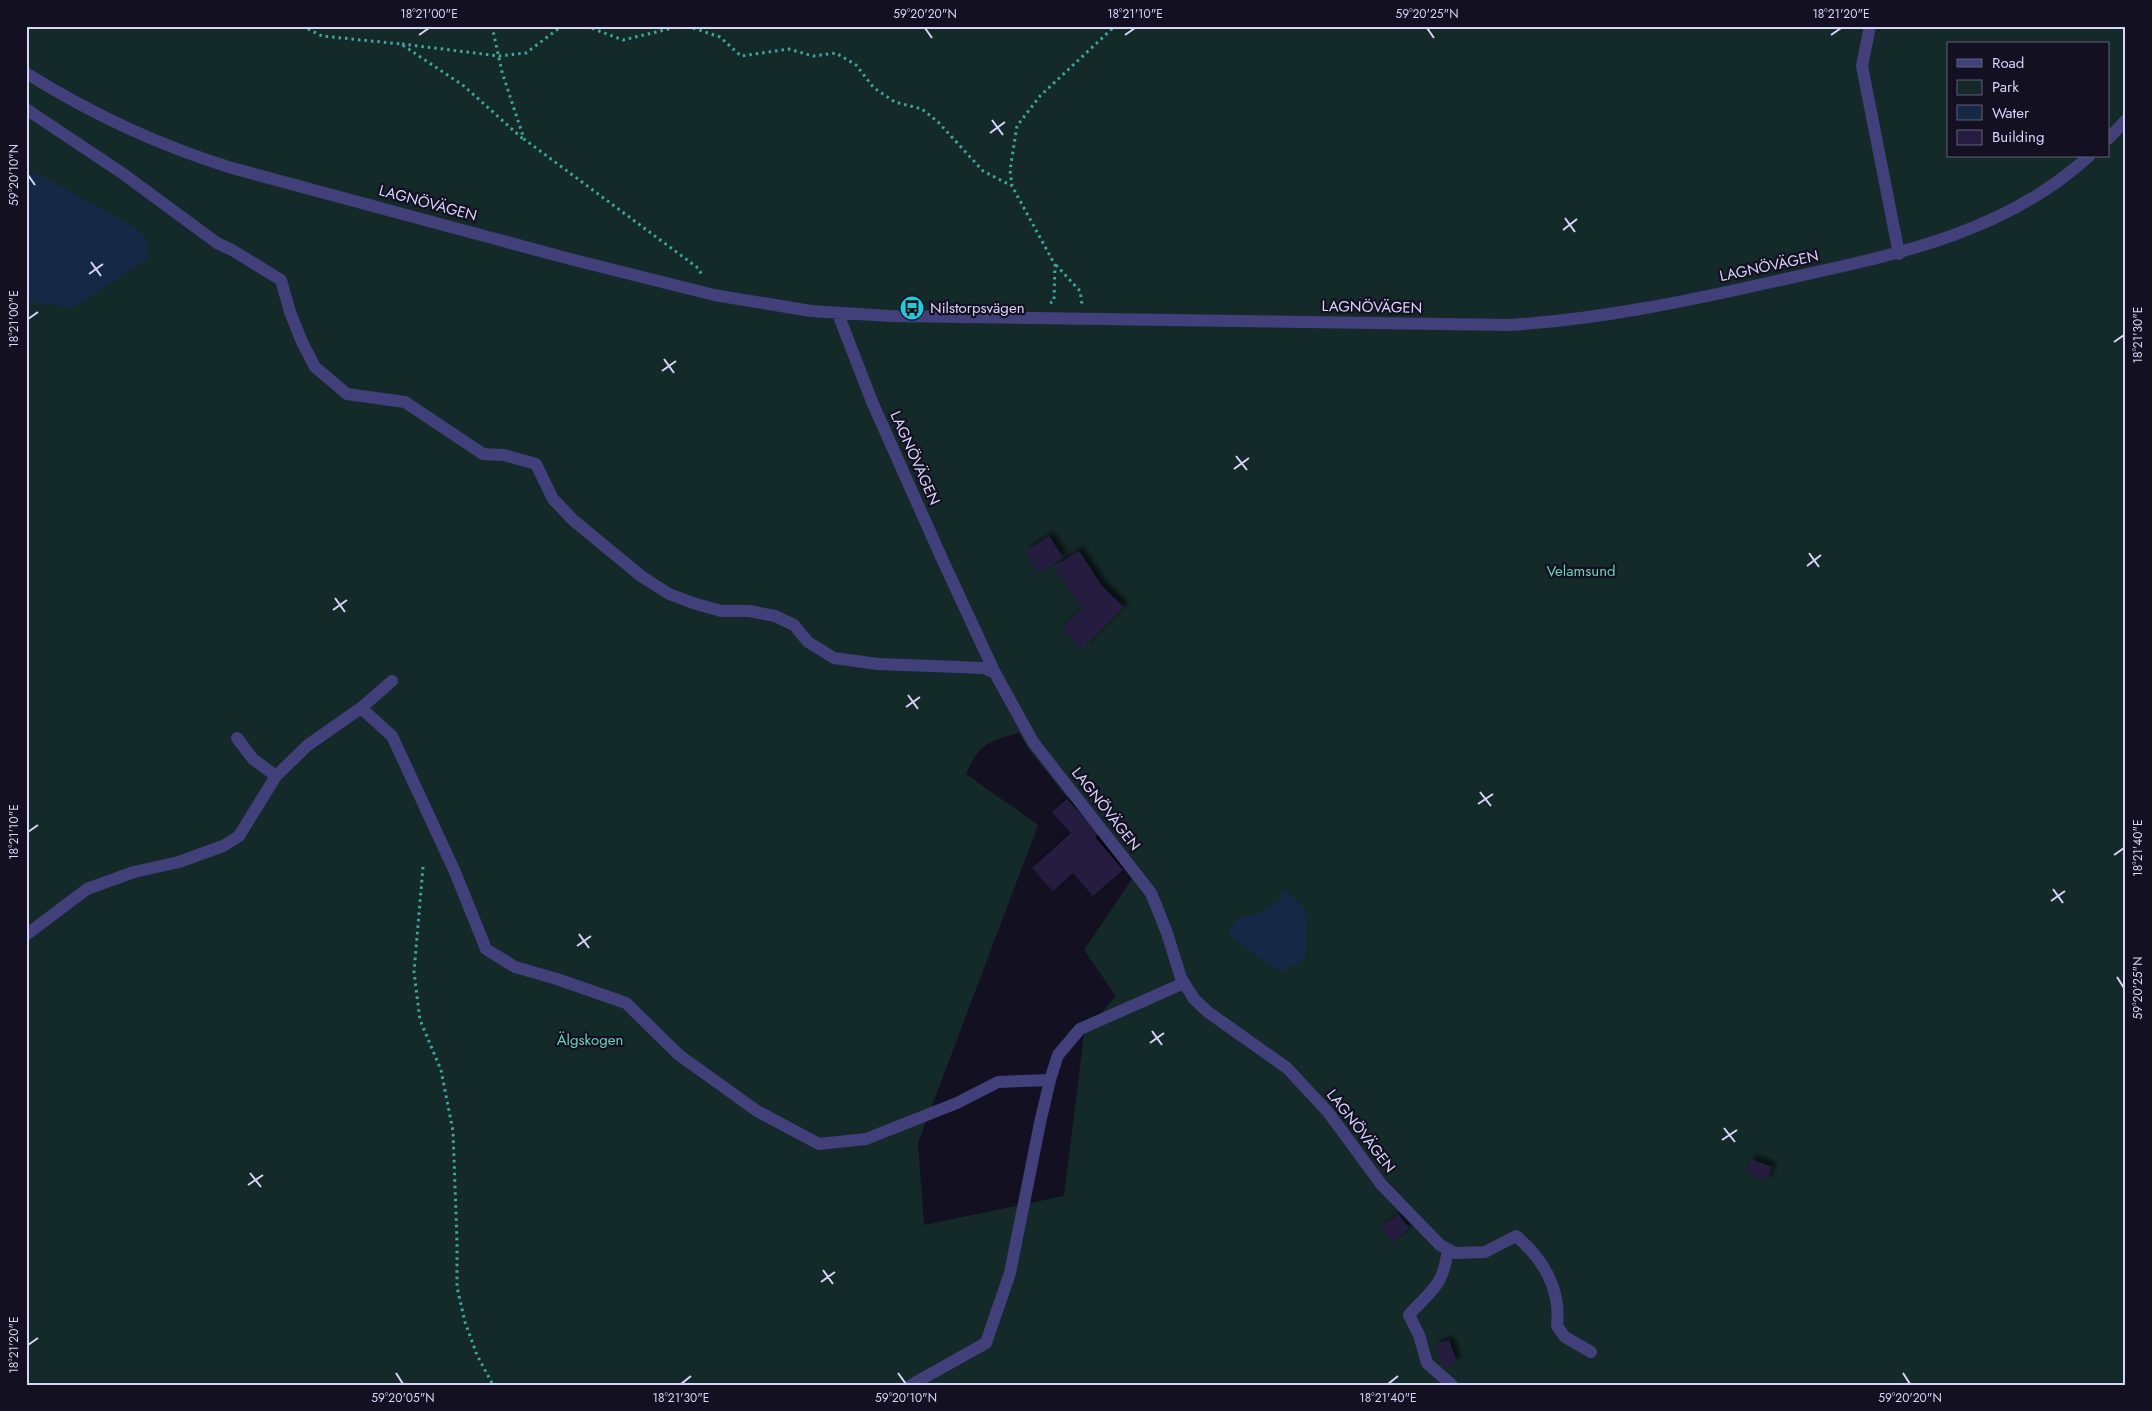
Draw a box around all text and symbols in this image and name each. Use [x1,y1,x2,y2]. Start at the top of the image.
text: 18°21'00"E [400,5,458,23]
text: 59°20'20"N [893,5,957,23]
text: 18°21'10"E [1107,5,1163,23]
text: 59°20'25"N [1396,5,1458,23]
text: 18°21'20"E [1812,5,1870,23]
legend [1947,42,2110,158]
text: Road [1992,52,2024,74]
text: Park [1992,76,2019,98]
text: Water [1992,102,2030,124]
text: Building [1992,126,2044,148]
text: 59°20'10"N [5,144,23,206]
street label: LAGNÖVÄGEN [377,179,479,227]
street label: LAGNÖVÄGEN [1717,245,1821,287]
text: 18°21'00"E [5,290,23,348]
bus stop icon: Nilstorpsvägen [899,295,925,321]
street label: LAGNÖVÄGEN [1321,295,1423,319]
place label: Nilstorpsvägen [930,297,1025,319]
text: 18°21'30"E [2129,307,2147,363]
street label: LAGNÖVÄGEN [884,408,946,508]
park label: Velamsund [1546,560,1616,582]
street label: LAGNÖVÄGEN [1066,763,1146,855]
text: 18°21'10"E [5,804,23,860]
text: 18°21'40"E [2129,819,2147,877]
text: 59°20'25"N [2129,957,2147,1019]
park label: Älgskogen [557,1029,623,1051]
street label: LAGNÖVÄGEN [1321,1085,1401,1177]
text: 18°21'20"E [5,1316,23,1374]
text: 59°20'05"N [371,1389,435,1407]
text: 18°21'30"E [653,1389,709,1407]
text: 59°20'10"N [875,1389,937,1407]
text: 18°21'40"E [1359,1389,1417,1407]
text: 59°20'20"N [1878,1389,1942,1407]

